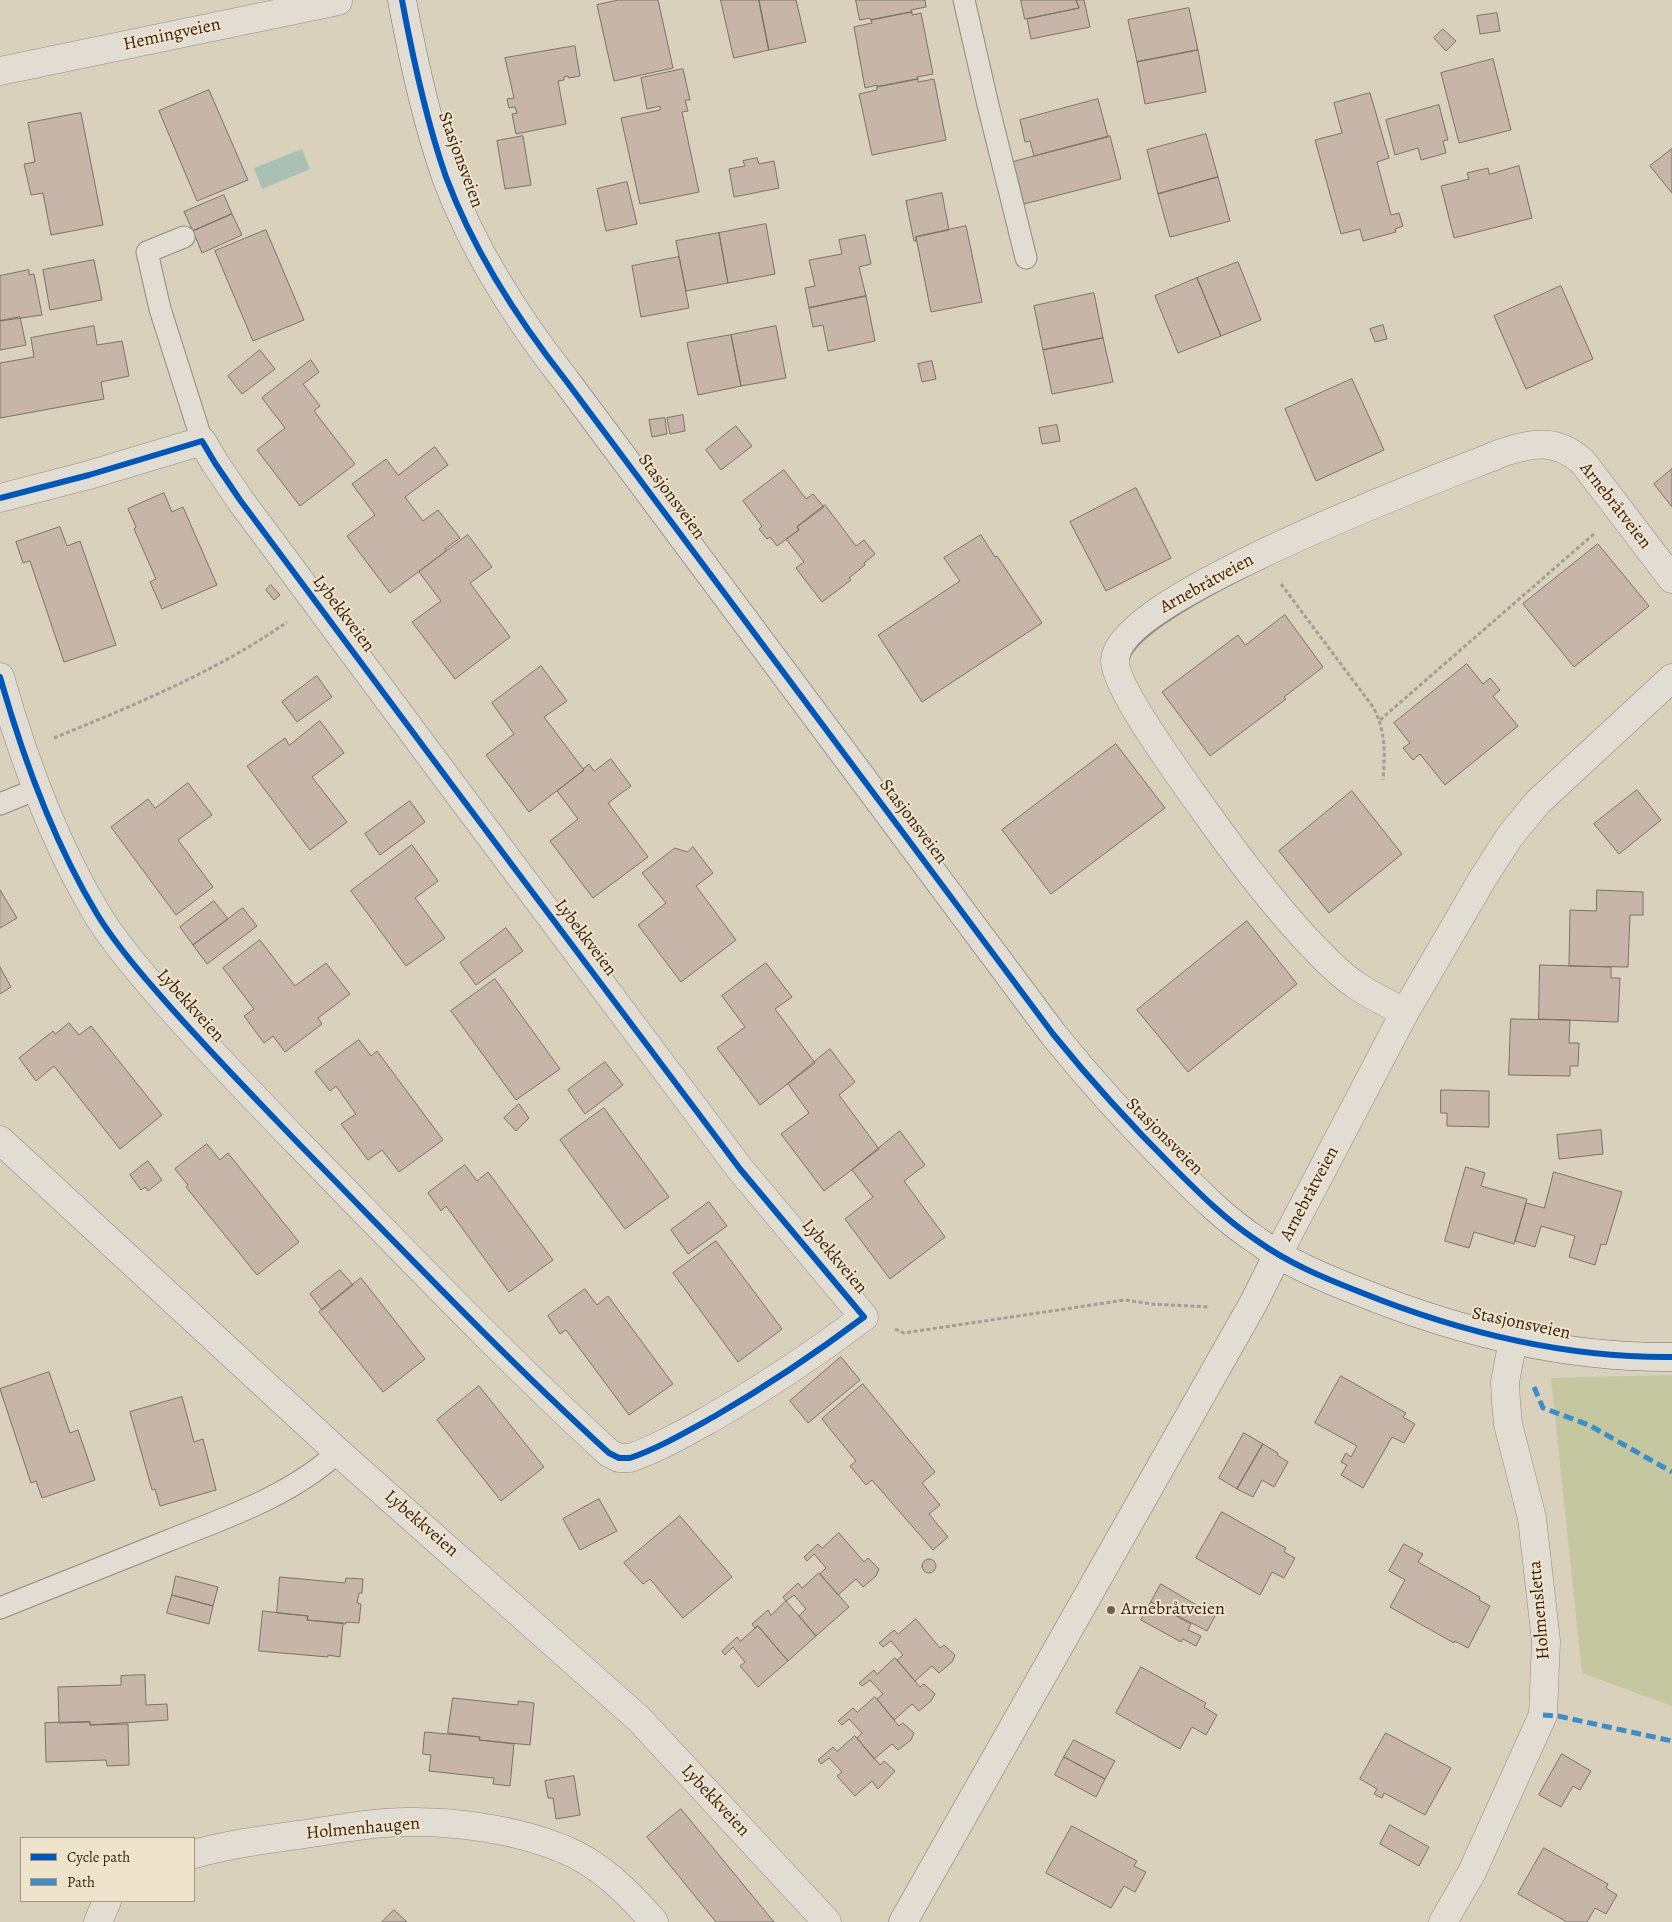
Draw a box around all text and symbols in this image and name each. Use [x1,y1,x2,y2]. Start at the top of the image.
street label: Hemingveien [121,14,223,56]
street label: Stasjonsveien [433,109,487,211]
street label: Stasjonsveien [633,450,709,544]
street label: Arnebråtveien [1574,458,1656,554]
street label: Arnebråtveien [1156,549,1258,619]
street label: Lybekkveien [307,571,379,657]
street label: Stasjonsveien [874,775,952,869]
street label: Lybekkveien [549,895,621,981]
street label: Lybekkveien [152,965,228,1047]
street label: Stasjonsveien [1121,1094,1207,1180]
street label: Arnebråtveien [1276,1143,1344,1245]
street label: Lybekkveien [797,1215,871,1299]
street label: Stasjonsveien [1470,1303,1572,1345]
street label: Lybekkveien [380,1486,462,1562]
street label: Holmensletta [1525,1560,1555,1660]
place label: Arnebråtveien [1121,1599,1225,1621]
marker: Arnebråtveien [1105,1604,1117,1616]
street label: Lybekkveien [676,1760,754,1842]
street label: Holmenhaugen [305,1813,421,1845]
legend [20,1837,195,1902]
text: Cycle path [67,1847,130,1867]
text: Path [67,1872,95,1892]

